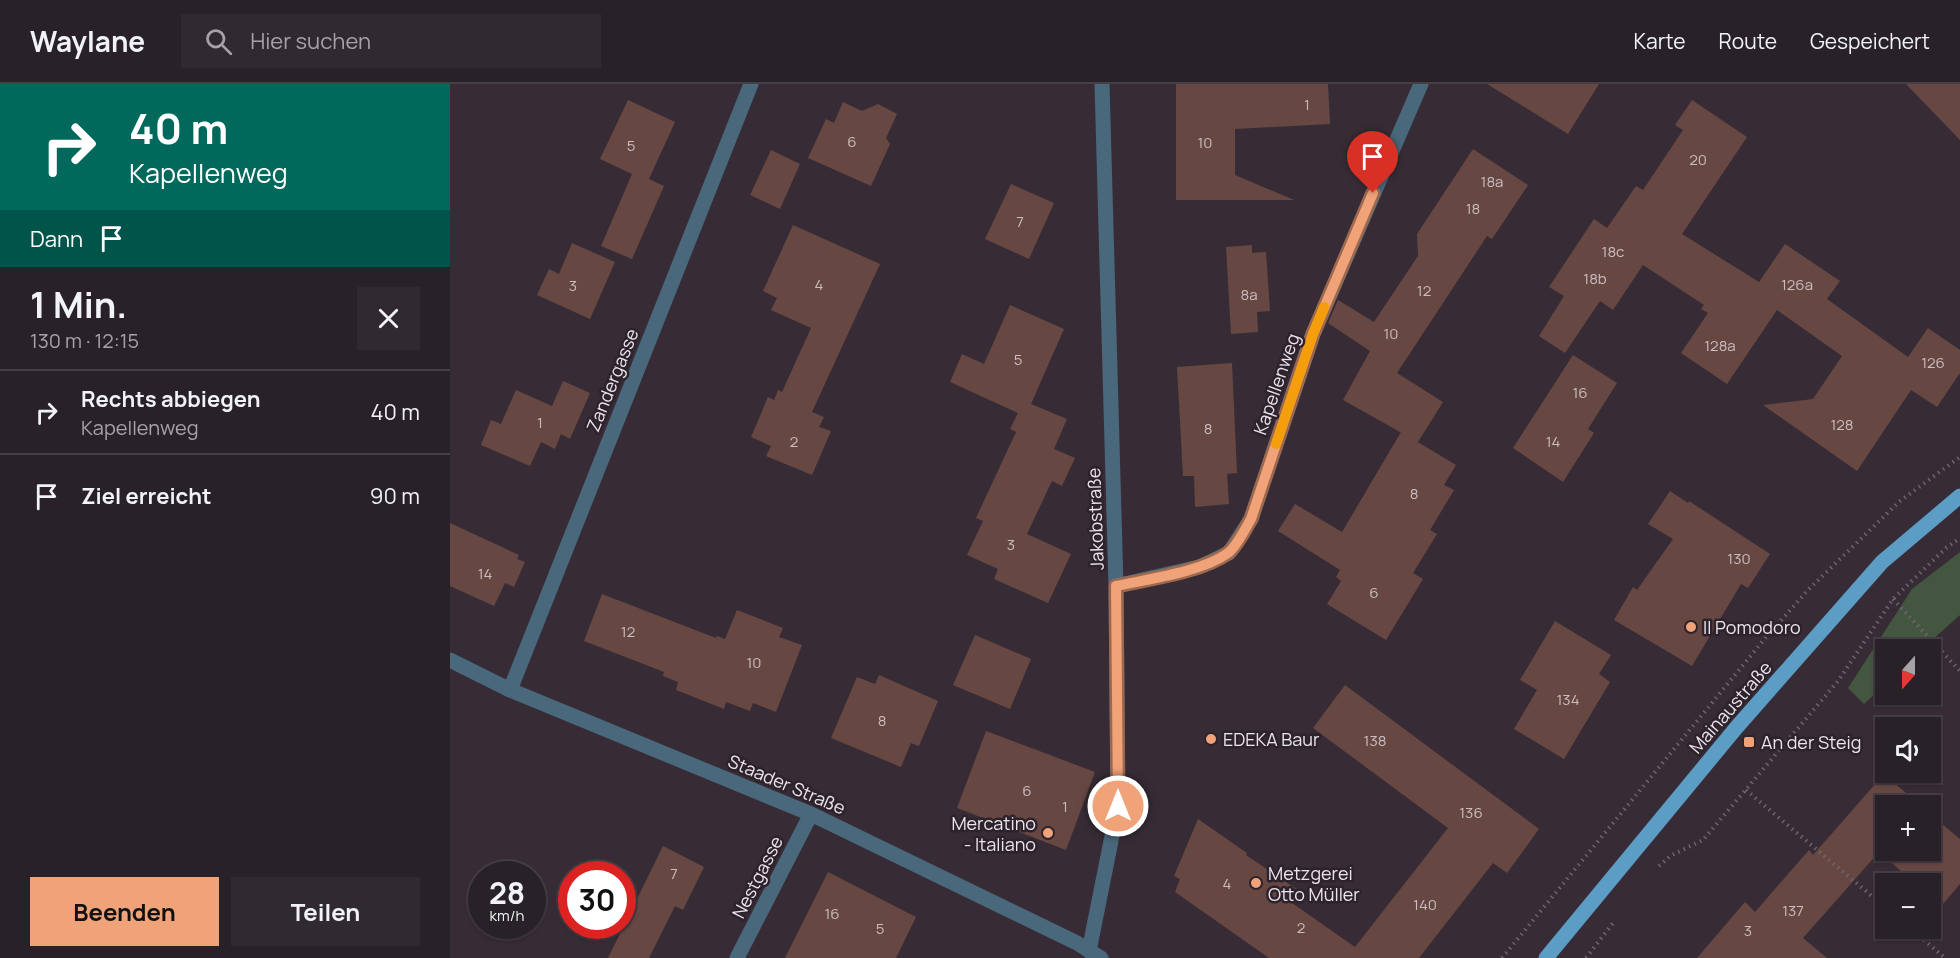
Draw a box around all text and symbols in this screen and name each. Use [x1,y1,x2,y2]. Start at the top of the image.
search box [181,14,601,68]
text: Waylane [30,22,145,60]
icon: search [202,25,235,58]
text: Hier suchen [250,26,371,56]
text: Karte [1634,27,1686,55]
text: Route [1719,27,1777,55]
text: Gespeichert [1810,27,1930,55]
house number: 1 [1304,94,1310,115]
text: 40 m [129,99,228,157]
icon: right [30,108,108,186]
house number: 6 [847,131,857,152]
pin [1347,131,1398,193]
house number: 10 [1198,132,1213,153]
house number: 5 [627,135,635,156]
icon: arrive [1356,140,1389,173]
house number: 20 [1689,149,1707,170]
text: Kapellenweg [129,154,288,191]
house number: 18a [1481,171,1503,192]
house number: 18 [1466,198,1480,219]
house number: 7 [1016,211,1024,232]
icon: arrive [95,222,128,255]
text: Dann [30,224,83,254]
house number: 18c [1602,241,1624,262]
house number: 18b [1583,268,1607,289]
house number: 4 [815,274,824,295]
house number: 126a [1781,274,1813,295]
house number: 3 [569,275,577,296]
text: 1 Min. [30,280,127,329]
house number: 12 [1417,280,1431,301]
house number: 8a [1240,284,1258,305]
button: close [357,287,420,350]
house number: 10 [1384,323,1399,344]
street label: Zandergasse [580,325,644,435]
text: 130 m · 12:15 [30,327,139,354]
street label: Kapellenweg [1247,330,1305,438]
house number: 128a [1704,335,1736,356]
house number: 5 [1014,349,1022,370]
house number: 126 [1921,352,1945,373]
house number: 16 [1572,382,1588,403]
text: Rechts abbiegen [81,384,260,414]
icon: right [30,396,63,429]
text: 40 m [371,397,420,427]
house number: 1 [537,412,543,433]
text: Kapellenweg [81,414,199,441]
house number: 128 [1830,414,1854,435]
house number: 8 [1204,418,1212,439]
house number: 2 [790,431,798,452]
house number: 14 [1546,431,1560,452]
street label: Jakobstraße [1081,467,1109,571]
icon: arrive [30,480,63,513]
text: Ziel erreicht [81,481,212,511]
text: 90 m [370,481,420,511]
house number: 8 [1410,483,1418,504]
house number: 3 [1007,534,1015,555]
house number: 130 [1727,548,1751,569]
house number: 14 [478,563,492,584]
house number: 6 [1369,582,1379,603]
place label: Il Pomodoro [1703,615,1801,639]
marker: Il Pomodoro [1684,620,1698,634]
house number: 12 [621,621,635,642]
north arrow [1875,639,1941,705]
map controls [1875,639,1941,939]
house number: 10 [747,652,762,673]
street label: Mainaustraße [1683,656,1777,758]
house number: 134 [1557,689,1580,710]
house number: 8 [878,710,886,731]
button: sound [1875,717,1941,783]
place label: EDEKA Baur [1223,727,1320,751]
house number: 138 [1364,730,1386,751]
place label: An der Steig [1761,730,1861,754]
marker: EDEKA Baur [1204,732,1218,746]
marker: An der Steig [1742,735,1756,749]
street label: Staader Straße [725,748,849,820]
position arrow [1086,774,1150,838]
house number: 6 [1022,780,1032,801]
button: + [1875,795,1941,861]
house number: 1 [1062,796,1068,817]
house number: 136 [1459,802,1483,823]
place label: Mercatino - Italiano [951,811,1036,856]
marker: Mercatino - Italiano [1041,826,1055,840]
street label: Nestgasse [726,832,788,922]
speed limit sign: 30 [558,861,636,939]
place label: Metzgerei Otto Müller [1268,861,1360,906]
house number: 7 [670,863,678,884]
text: 28 [489,872,525,913]
house number: 4 [1223,873,1232,894]
button: − [1875,873,1941,939]
marker: Metzgerei Otto Müller [1249,876,1263,890]
button: Beenden [30,877,219,946]
button: Teilen [231,877,420,946]
house number: 140 [1413,894,1437,915]
house number: 137 [1782,900,1804,921]
house number: 16 [824,903,840,924]
text: km/h [490,905,524,926]
house number: 2 [1297,917,1305,938]
house number: 5 [876,918,884,939]
house number: 3 [1744,920,1752,941]

